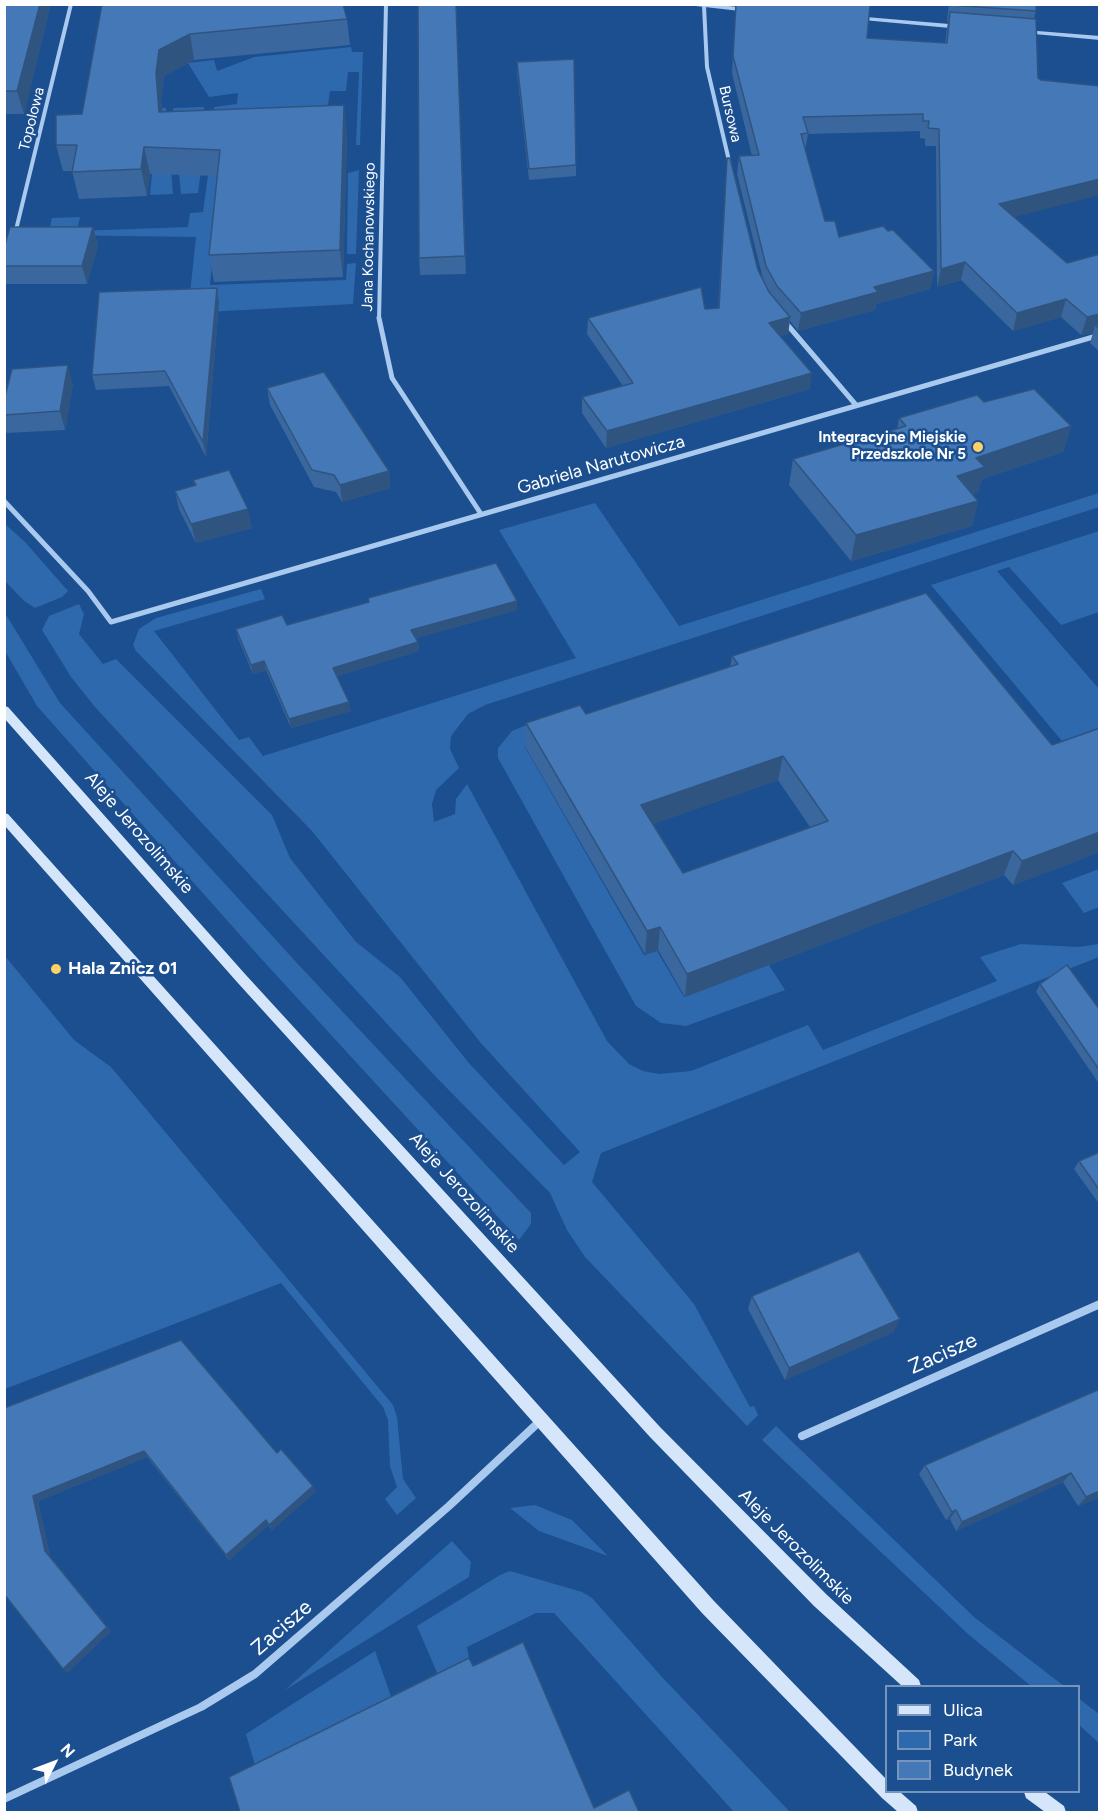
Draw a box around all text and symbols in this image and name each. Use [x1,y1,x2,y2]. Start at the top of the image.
street label: Bursowa [715,84,745,144]
street label: Topolowa [15,85,49,153]
street label: Jana Kochanowskiego [359,162,379,312]
place label: Integracyjne Miejskie Przedszkole Nr 5 [818,429,966,464]
street label: Gabriela Narutowicza [515,431,687,499]
marker: Integracyjne Miejskie Przedszkole Nr 5 [971,440,985,454]
street label: Aleje Jerozolimskie [80,768,198,898]
place label: Hala Znicz 01 [68,958,178,980]
marker: Hala Znicz 01 [49,962,63,976]
street label: Aleje Jerozolimskie [404,1128,524,1258]
street label: Zacisze [905,1328,981,1380]
street label: Aleje Jerozolimskie [734,1485,858,1609]
street label: Zacisze [247,1595,317,1661]
legend [885,1685,1080,1793]
text: Ulica [943,1699,983,1721]
text: Park [943,1729,977,1751]
north arrow [24,1733,84,1793]
text: N [57,1740,79,1762]
text: Budynek [943,1759,1013,1781]

